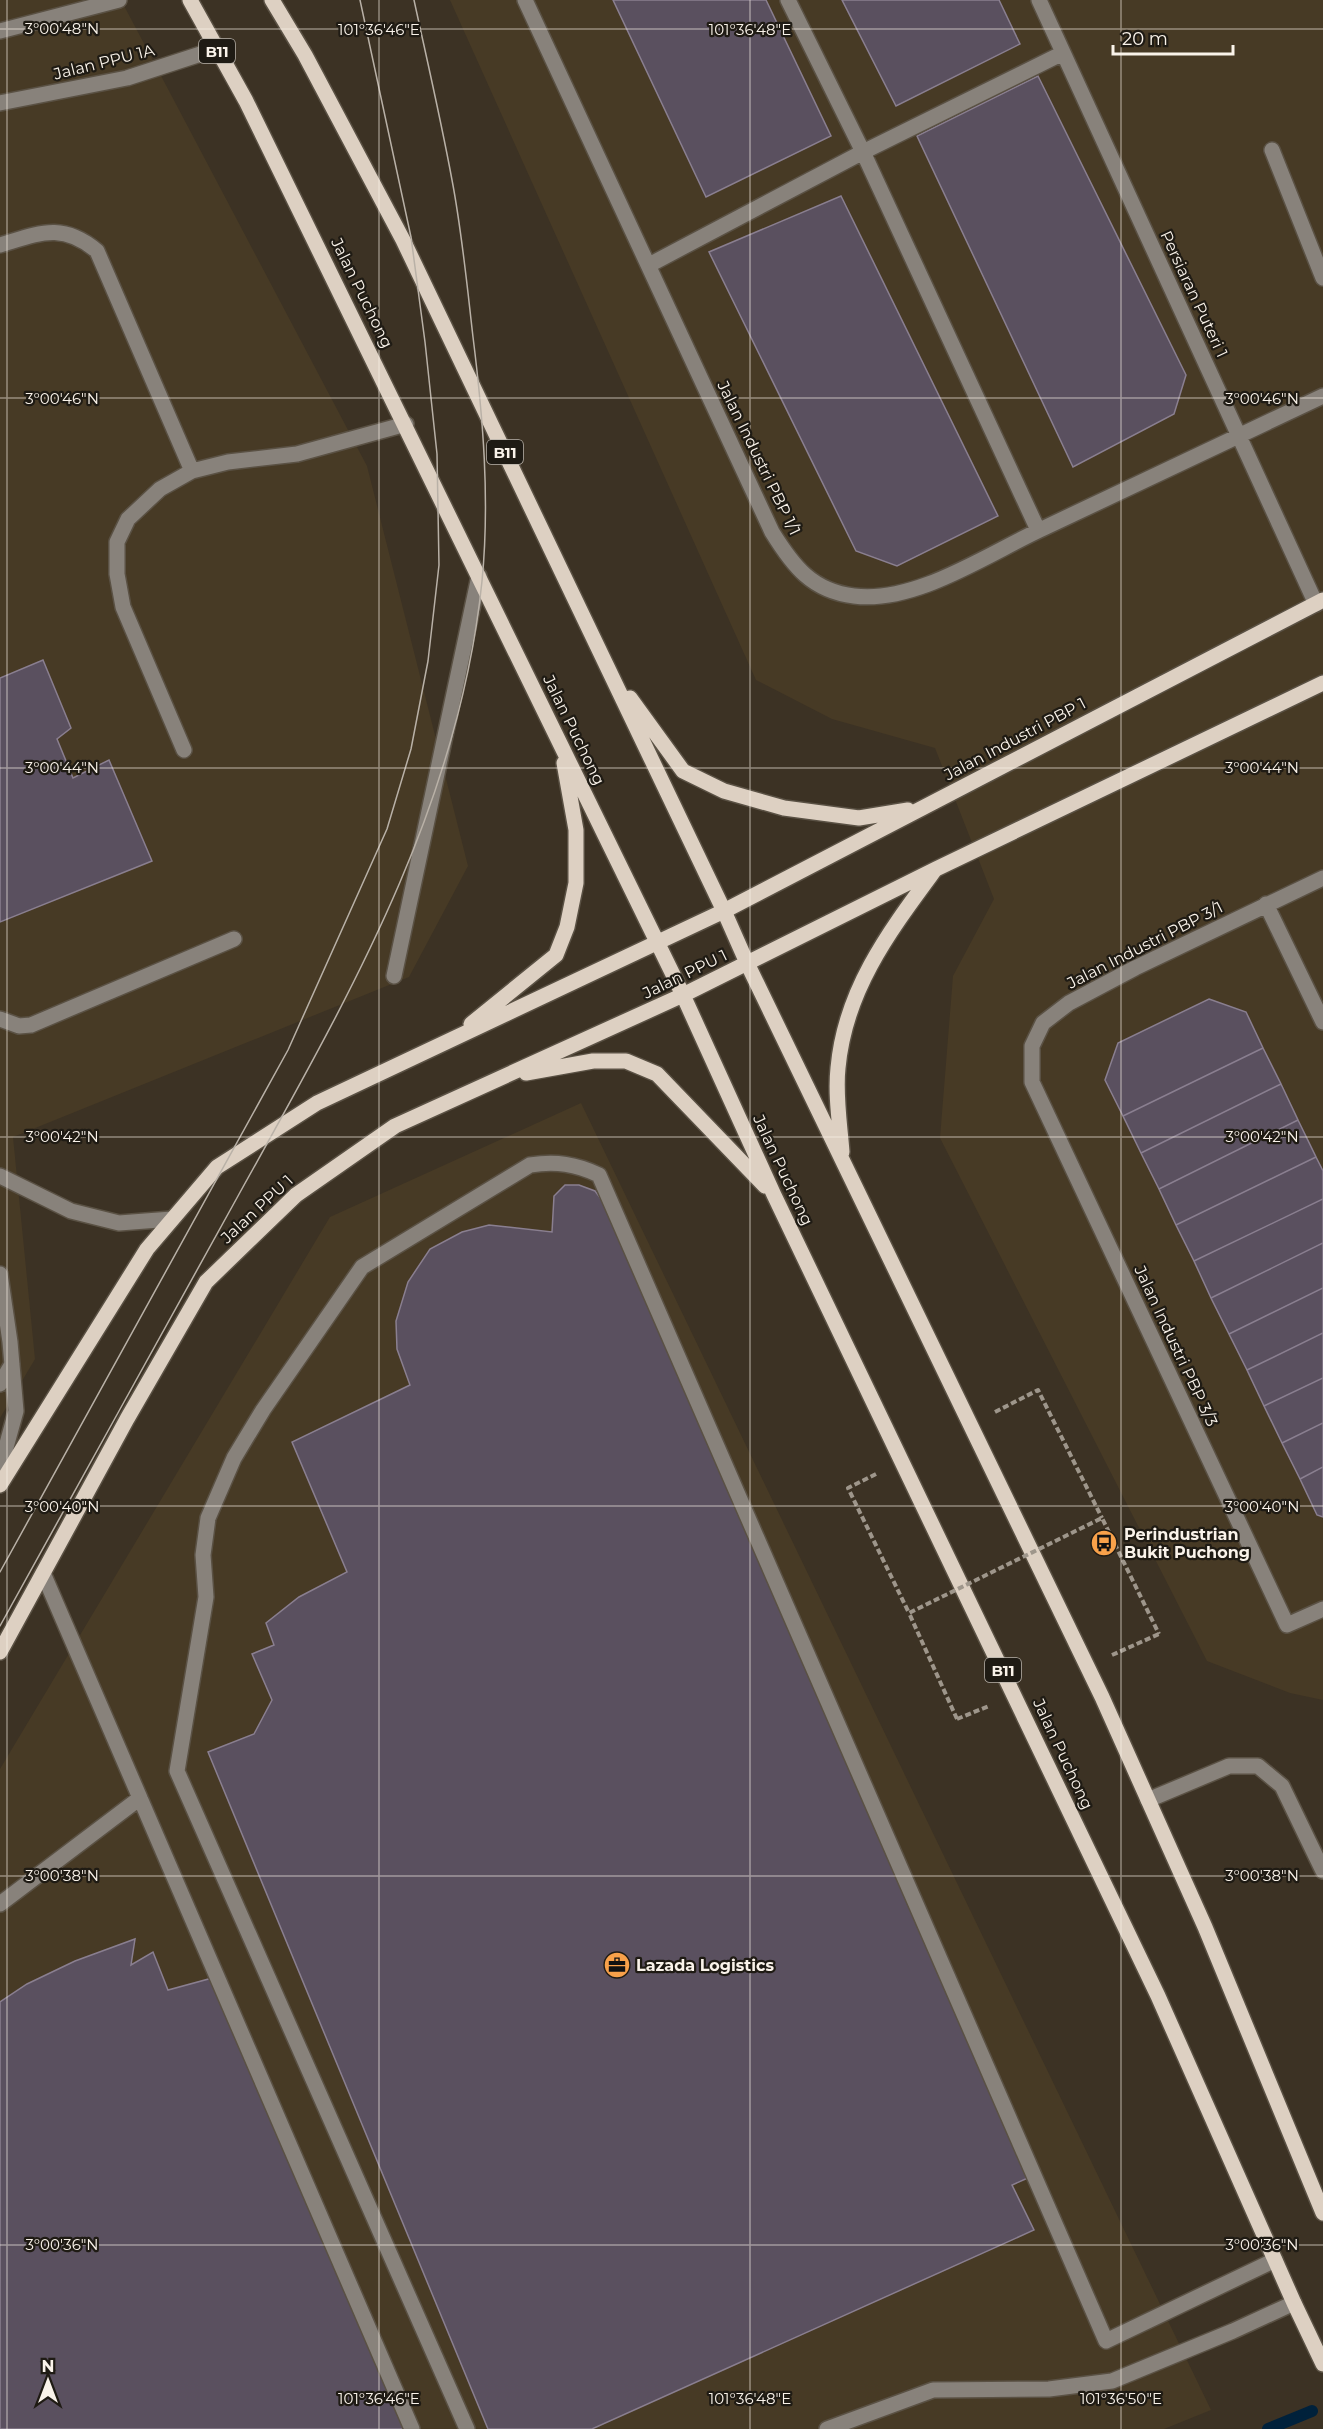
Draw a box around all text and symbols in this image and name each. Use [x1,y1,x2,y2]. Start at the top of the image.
scale bar [1113,18,1233,56]
text: 3°00'48"N [25,19,99,38]
text: 101°36'46"E [338,20,420,39]
text: 101°36'48"E [709,20,791,39]
text: 20 m [1122,28,1168,50]
road number: B11 [199,39,235,63]
street label: Jalan PPU 1A [51,40,157,84]
street label: Persiaran Puteri 1 [1156,228,1232,360]
street label: Jalan Puchong [327,234,397,351]
street label: Jalan Industri PBP 1/1 [713,377,805,538]
text: 3°00'46"N [25,389,99,408]
text: 3°00'46"N [1225,389,1299,408]
road number: B11 [487,440,523,464]
street label: Jalan Puchong [539,671,609,788]
street label: Jalan Industri PBP 1 [940,694,1089,785]
text: 3°00'44"N [25,758,99,777]
text: 3°00'44"N [1225,758,1299,777]
street label: Jalan Industri PBP 3/1 [1063,897,1226,993]
street label: Jalan PPU 1 [639,945,730,1003]
street label: Jalan Puchong [749,1111,817,1228]
text: 3°00'42"N [25,1127,99,1146]
text: 3°00'42"N [1225,1127,1299,1146]
street label: Jalan PPU 1 [216,1171,297,1248]
street label: Jalan Industri PBP 3/3 [1130,1262,1222,1429]
text: 3°00'40"N [25,1497,99,1516]
text: 3°00'40"N [1225,1497,1299,1516]
place label: Perindustrian Bukit Puchong [1124,1525,1250,1562]
bus stop icon: Perindustrian Bukit Puchong [1089,1528,1119,1558]
road number: B11 [985,1658,1021,1682]
street label: Jalan Puchong [1029,1695,1097,1812]
text: 3°00'38"N [25,1866,99,1885]
text: 3°00'38"N [1225,1866,1299,1885]
office icon: Lazada Logistics [602,1950,632,1980]
place label: Lazada Logistics [636,1956,775,1975]
text: 3°00'36"N [25,2235,99,2254]
text: 3°00'36"N [1225,2235,1299,2254]
north arrow [18,2351,78,2411]
text: N [42,2357,54,2376]
text: 101°36'46"E [338,2389,420,2408]
text: 101°36'48"E [709,2389,791,2408]
text: 101°36'50"E [1080,2389,1162,2408]

